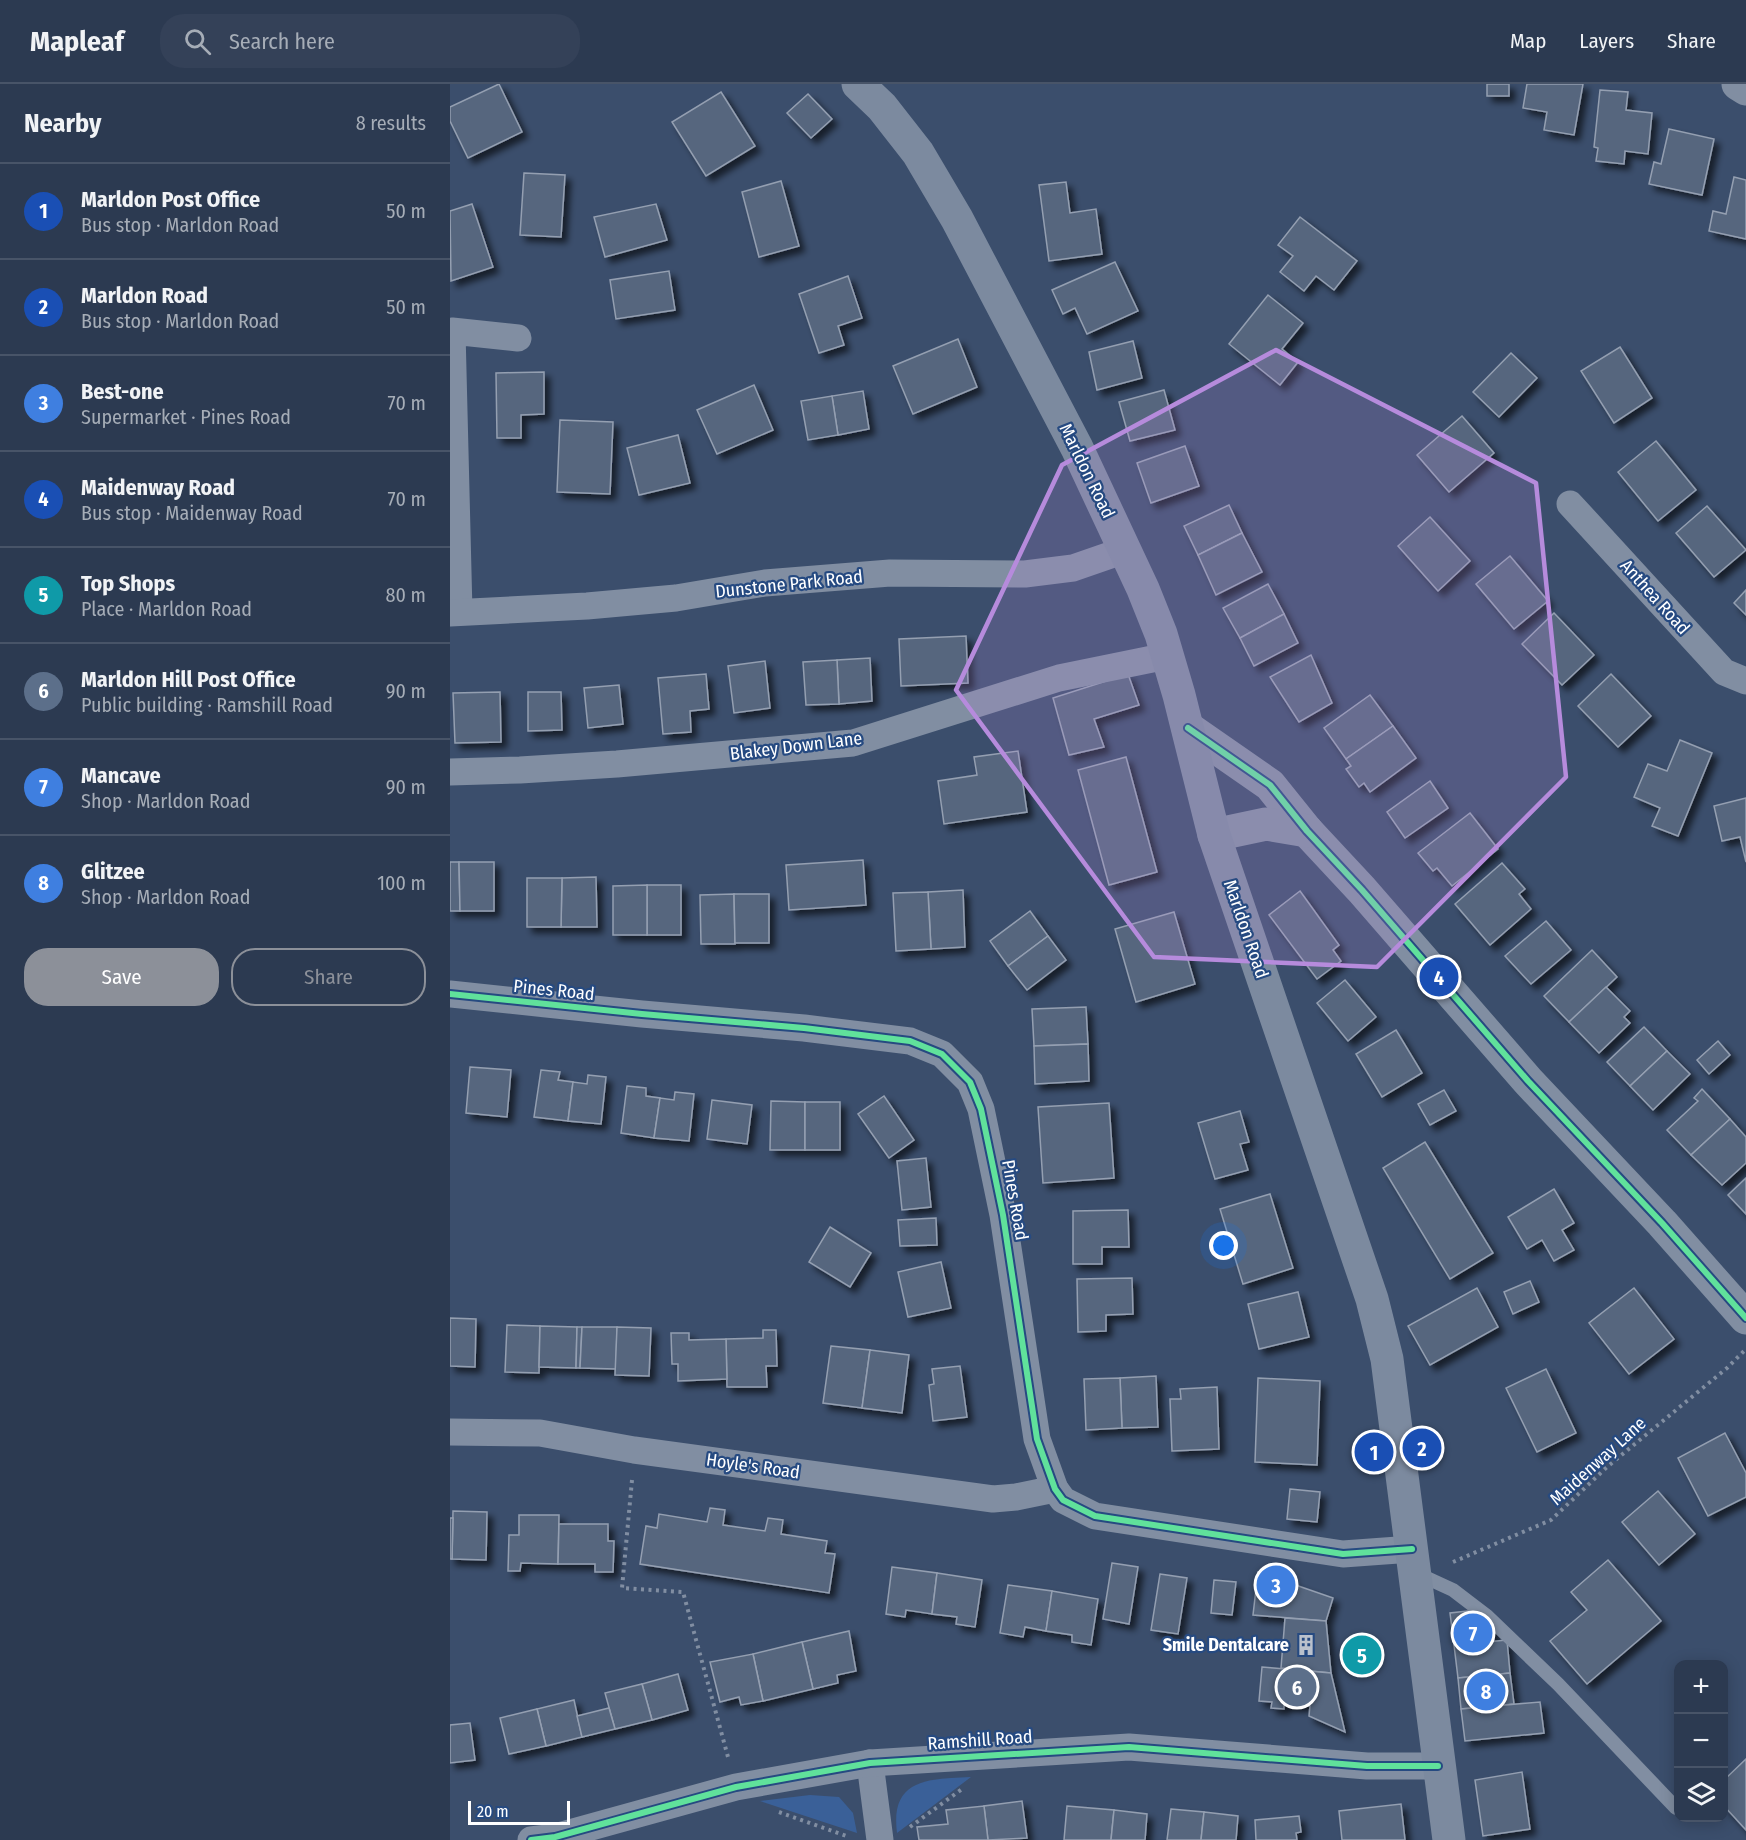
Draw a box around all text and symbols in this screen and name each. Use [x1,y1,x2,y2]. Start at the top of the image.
search box [160,14,580,68]
text: Mapleaf [30,25,124,58]
icon: search [181,25,214,58]
text: Search here [229,28,335,55]
text: Map [1510,28,1546,54]
text: Layers [1579,28,1634,54]
text: Share [1667,28,1716,54]
text: Nearby [24,108,101,139]
text: 8 results [356,111,426,135]
text: Marldon Post Office [81,186,260,213]
text: 1 [39,199,48,223]
text: 50 m [386,199,426,223]
text: Bus stop · Marldon Road [81,213,279,237]
text: Marldon Road [81,282,208,309]
text: 2 [39,295,48,319]
text: 50 m [386,295,426,319]
text: Bus stop · Marldon Road [81,309,279,333]
text: Best-one [81,378,164,405]
text: 3 [39,391,48,415]
text: 70 m [388,391,426,415]
text: Supermarket · Pines Road [81,405,291,429]
street label: Marldon Road [1055,420,1119,522]
text: Maidenway Road [81,474,235,501]
text: 4 [38,487,49,511]
text: 70 m [388,487,426,511]
text: Bus stop · Maidenway Road [81,501,303,525]
street label: Anthea Road [1616,555,1694,639]
street label: Dunstone Park Road [714,565,864,603]
text: Top Shops [81,570,175,597]
text: 5 [39,583,48,607]
text: 80 m [386,583,426,607]
text: Place · Marldon Road [81,597,252,621]
text: Marldon Hill Post Office [81,666,296,693]
text: 6 [38,679,49,703]
text: 90 m [386,679,426,703]
text: Public building · Ramshill Road [81,693,333,717]
street label: Blakey Down Lane [729,727,864,765]
text: Mancave [81,762,161,789]
text: 7 [39,775,48,799]
text: 90 m [386,775,426,799]
text: Shop · Marldon Road [81,789,250,813]
text: Glitzee [81,858,145,885]
text: 8 [38,871,49,895]
text: 100 m [377,871,426,895]
street label: Marldon Road [1219,877,1273,981]
text: Shop · Marldon Road [81,885,250,909]
button: Save [24,948,219,1006]
button: Share [231,948,426,1006]
pin: 4 [1420,954,1458,1000]
street label: Pines Road [512,975,596,1005]
street label: Pines Road [997,1158,1033,1242]
your location [1209,1231,1238,1260]
street label: Maidenway Lane [1545,1412,1651,1510]
pin: 2 [1402,1426,1442,1470]
pin: 1 [1354,1430,1394,1474]
street label: Hoyle's Road [705,1449,801,1483]
pin: 3 [1256,1562,1296,1608]
pin: 7 [1454,1610,1492,1656]
pin: 5 [1342,1632,1382,1678]
building icon: Smile Dentalcare [1294,1633,1318,1657]
place label: Smile Dentalcare [1163,1634,1289,1656]
map controls [1674,1660,1728,1822]
button: + [1674,1660,1728,1714]
pin: 6 [1278,1664,1316,1710]
pin: 8 [1466,1668,1506,1714]
button: − [1674,1714,1728,1768]
street label: Ramshill Road [927,1725,1033,1755]
button: layers [1674,1768,1728,1822]
scale bar [468,1798,570,1826]
text: 20 m [477,1802,508,1821]

